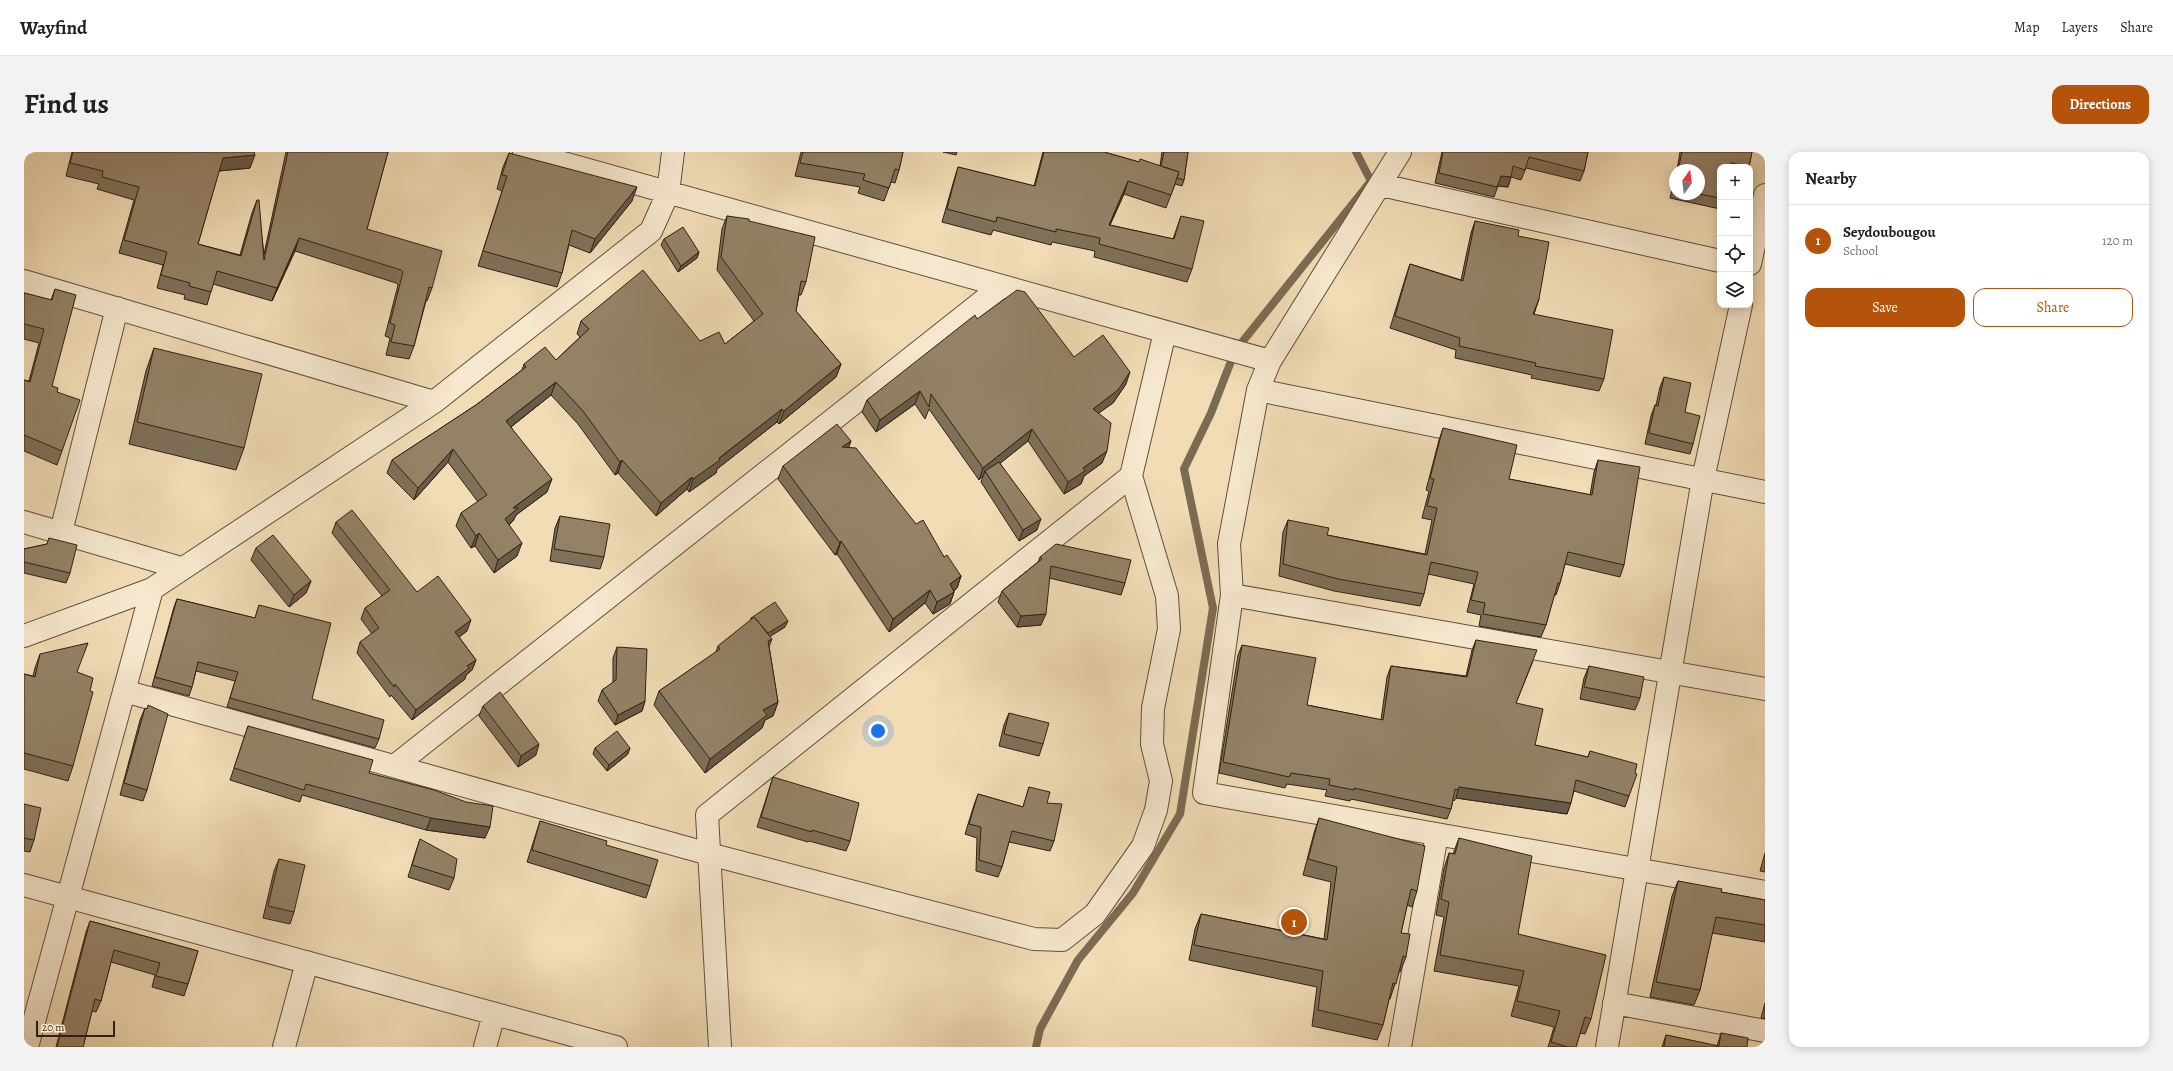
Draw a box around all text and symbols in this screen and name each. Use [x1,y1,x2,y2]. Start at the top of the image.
text: Wayfind [20,15,87,41]
text: Map [2014,18,2040,37]
text: Layers [2062,18,2098,37]
text: Share [2120,18,2153,37]
text: Find us [24,85,109,123]
button: Directions [2052,85,2149,124]
north arrow [1669,164,1705,200]
map controls [1717,164,1753,308]
button: + [1717,164,1753,200]
text: Nearby [1805,167,1856,190]
button: − [1717,200,1753,236]
text: Seydoubougou [1843,222,1936,242]
text: 1 [1816,232,1820,249]
text: 120 m [2102,232,2133,249]
button: locate [1717,236,1753,272]
text: School [1843,242,1878,259]
button: layers [1717,272,1753,308]
button: Save [1805,288,1965,327]
button: Share [1973,288,2133,327]
your location [868,721,888,741]
pin: 1 [1281,907,1307,937]
scale bar [36,1019,115,1038]
text: 20 m [42,1020,64,1035]

